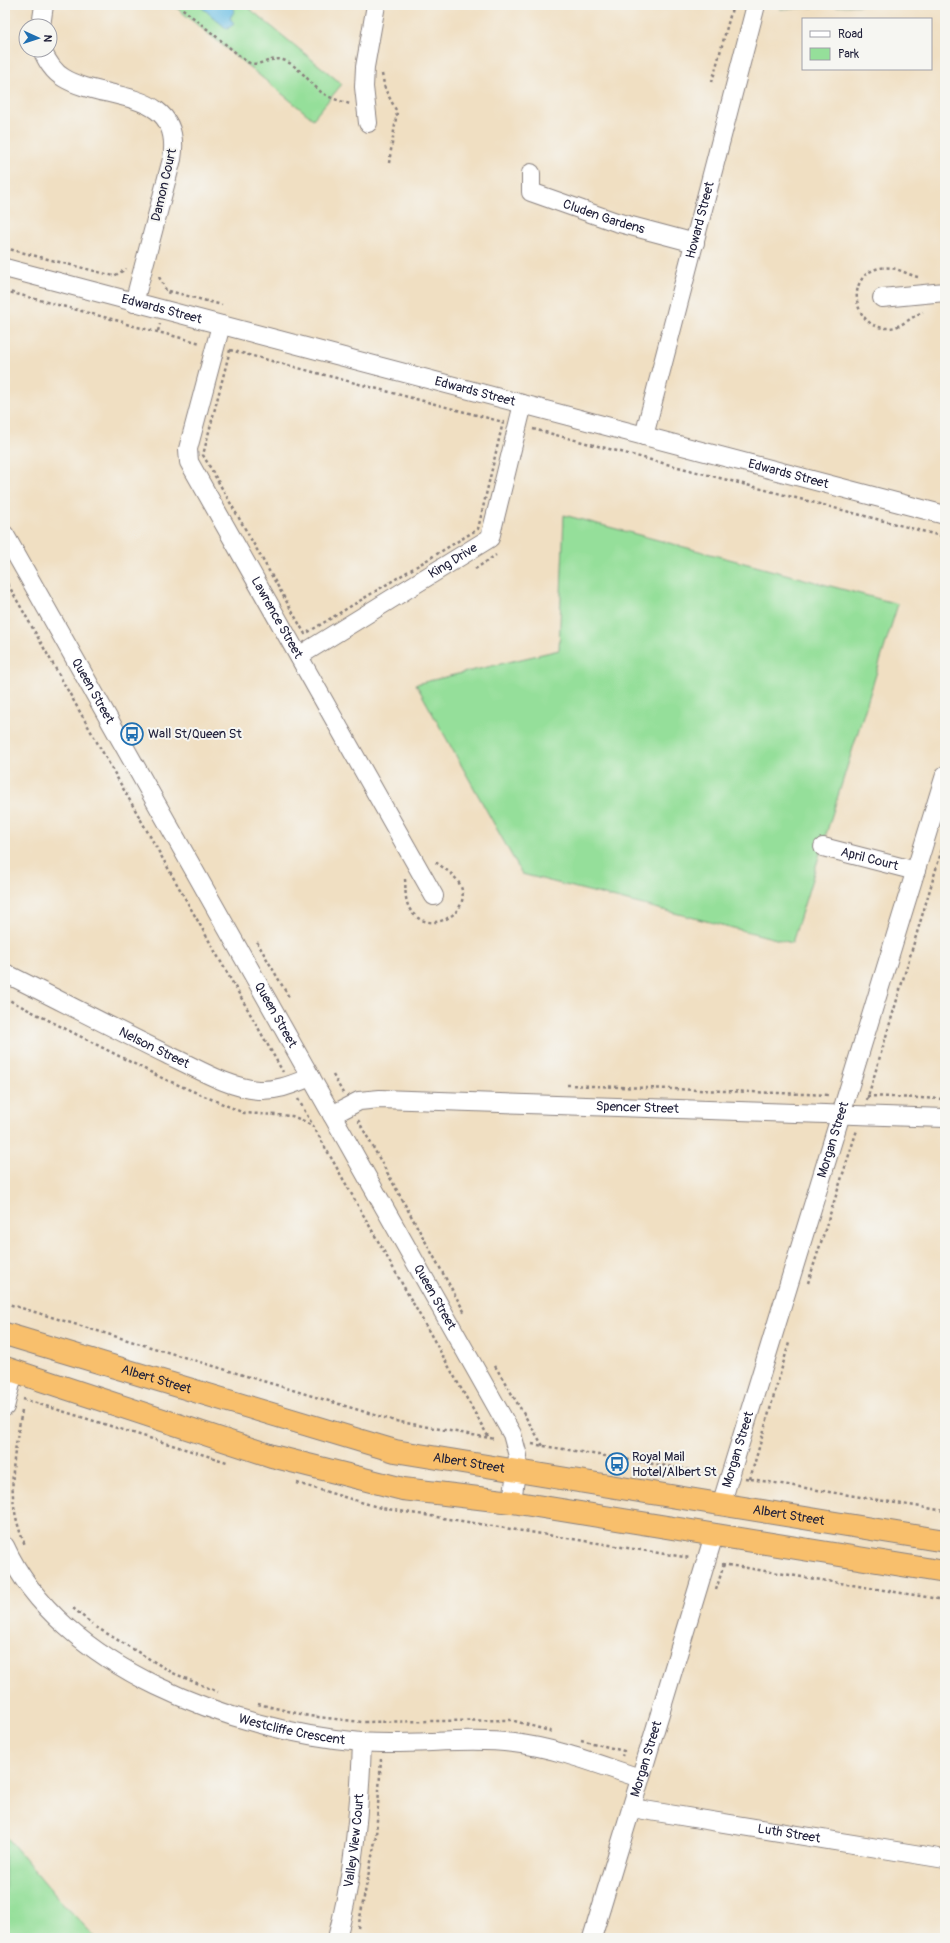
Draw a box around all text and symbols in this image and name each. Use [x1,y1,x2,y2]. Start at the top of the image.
north arrow [18,18,58,58]
legend [802,18,932,70]
text: Road [838,27,863,42]
text: N [41,34,54,43]
text: Park [838,47,859,62]
street label: Damon Court [148,146,180,223]
street label: Howard Street [682,179,718,260]
street label: Cluden Gardens [561,196,647,237]
street label: Edwards Street [120,291,204,328]
street label: Edwards Street [433,373,518,410]
street label: Edwards Street [746,456,831,492]
street label: King Drive [426,539,481,582]
street label: Lawrence Street [247,574,307,662]
street label: Queen Street [68,655,118,727]
bus stop icon: Wall St/Queen St [119,721,145,747]
place label: Wall St/Queen St [148,726,242,742]
street label: April Court [839,844,901,874]
street label: Queen Street [251,979,301,1051]
street label: Nelson Street [116,1024,193,1072]
street label: Spencer Street [596,1098,680,1117]
street label: Morgan Street [814,1099,852,1180]
street label: Queen Street [410,1262,460,1333]
street label: Albert Street [119,1361,194,1398]
street label: Morgan Street [719,1409,757,1490]
street label: Albert Street [432,1449,507,1477]
place label: Royal Mail Hotel/Albert St [632,1449,717,1480]
bus stop icon: Royal Mail Hotel/Albert St [604,1451,630,1477]
street label: Albert Street [752,1502,826,1529]
street label: Westcliffe Crescent [237,1710,347,1748]
street label: Morgan Street [627,1718,665,1799]
street label: Valley View Court [340,1792,368,1889]
street label: Luth Street [756,1821,822,1847]

